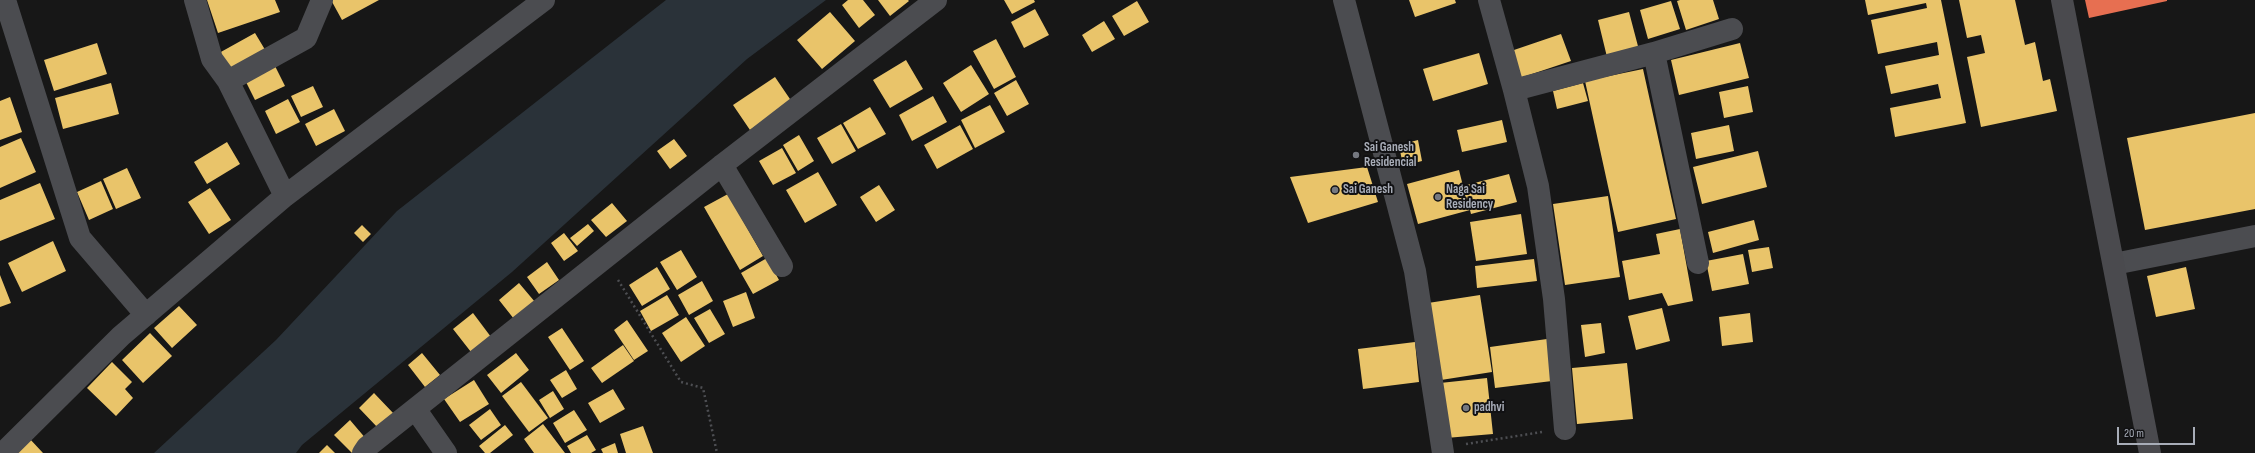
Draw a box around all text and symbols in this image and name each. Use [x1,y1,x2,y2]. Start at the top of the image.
place label: Sai Ganesh Residencial [1364,140,1417,171]
marker: Sai Ganesh Residencial [1351,150,1361,160]
place label: Sai Ganesh [1343,182,1393,198]
place label: Naga Sai Residency [1446,182,1493,213]
marker: Sai Ganesh [1330,185,1340,195]
marker: Naga Sai Residency [1433,192,1443,202]
place label: padhvi [1474,400,1504,416]
marker: padhvi [1461,403,1471,413]
scale bar [2119,419,2197,445]
text: 20 m [2124,426,2144,441]

